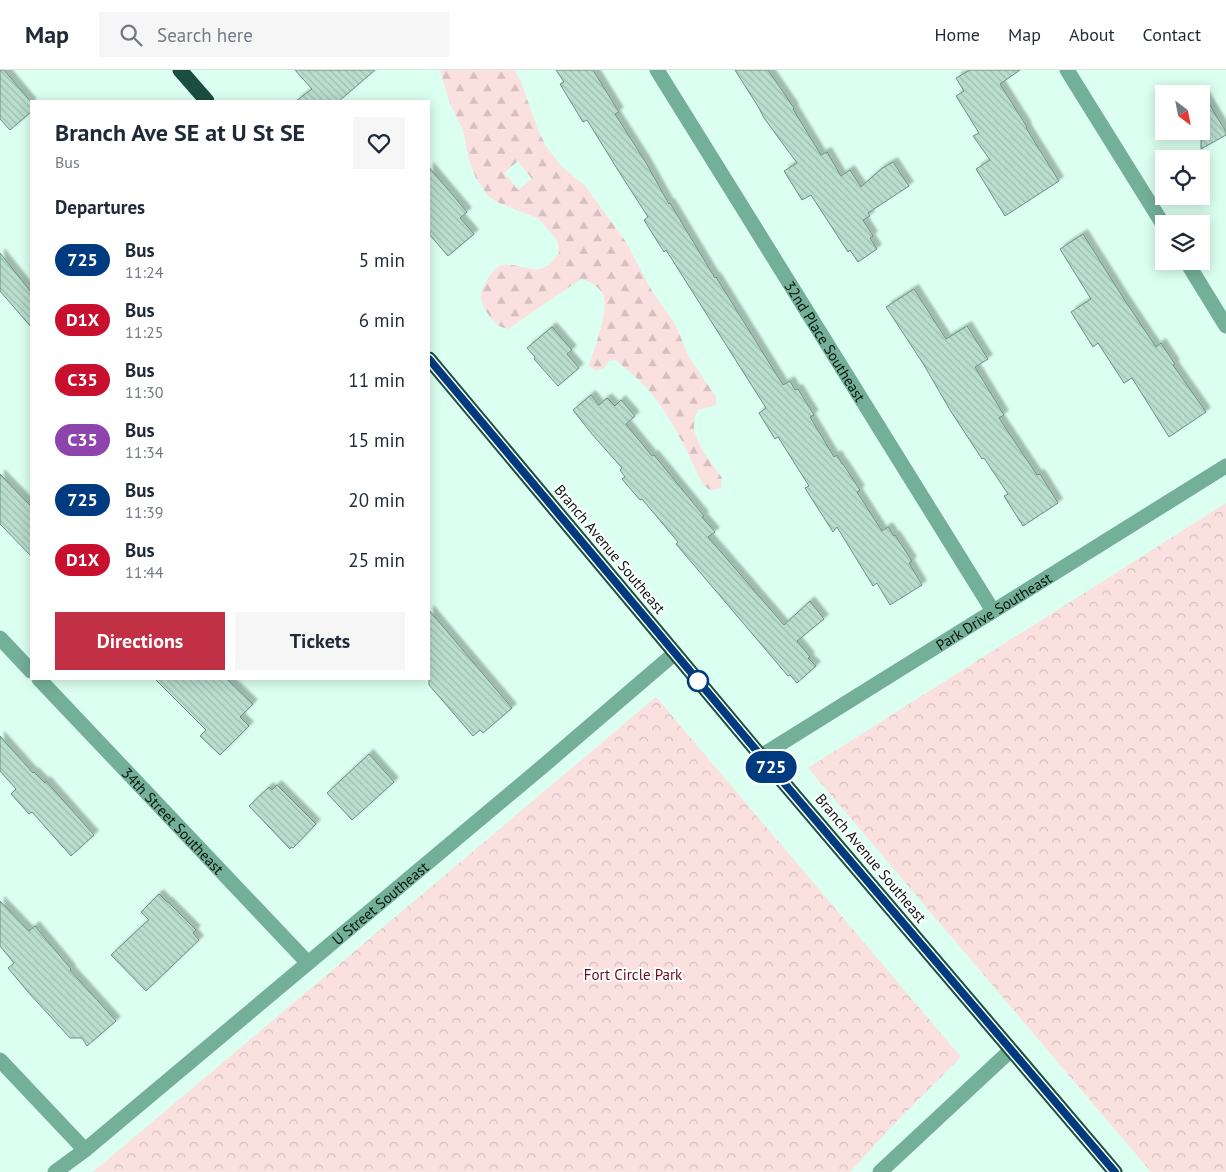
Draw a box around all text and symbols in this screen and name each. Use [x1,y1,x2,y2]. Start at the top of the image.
search box [99,12,449,57]
text: Map [25,19,69,50]
icon: search [117,21,145,49]
text: Search here [157,23,253,47]
text: Home [934,23,980,46]
text: Map [1008,23,1041,46]
text: About [1069,23,1115,46]
text: Contact [1143,23,1201,46]
north arrow [1155,85,1210,140]
map controls [1155,85,1210,270]
text: Branch Ave SE at U St SE [55,117,305,148]
button: heart [353,117,405,169]
button: locate [1155,150,1210,205]
text: Bus [55,152,80,172]
text: Departures [55,195,145,219]
button: layers [1155,215,1210,270]
text: Bus [125,238,154,262]
text: 725 [67,248,98,271]
text: 5 min [359,248,405,272]
text: 11:24 [125,262,163,282]
street label: 32nd Place Southeast [781,277,870,405]
text: Bus [125,298,154,322]
text: D1X [66,308,99,331]
text: 6 min [359,308,405,332]
text: 11:25 [125,322,163,342]
text: Bus [125,358,154,382]
text: C35 [67,368,98,391]
text: 11 min [348,368,405,392]
text: 11:30 [125,382,163,402]
text: Bus [125,418,154,442]
text: C35 [67,428,98,451]
text: 15 min [348,428,405,452]
text: 11:34 [125,442,163,462]
text: Bus [125,478,154,502]
street label: Branch Avenue Southeast [550,481,670,617]
text: 725 [67,488,98,511]
text: 20 min [348,488,405,512]
text: 11:39 [125,502,163,522]
text: Bus [125,538,154,562]
text: D1X [66,548,99,571]
text: 25 min [348,548,405,572]
text: 11:44 [125,562,163,582]
street label: Park Drive Southeast [932,568,1055,654]
button: Directions [55,612,225,670]
button: Tickets [235,612,405,670]
unlabelled marker [687,670,709,692]
line badge: 725 [742,751,800,783]
text: 725 [756,755,786,778]
street label: 34th Street Southeast [118,763,228,878]
street label: Branch Avenue Southeast [811,790,931,926]
street label: U Street Southeast [328,857,432,949]
park label: Fort Circle Park [584,965,683,984]

